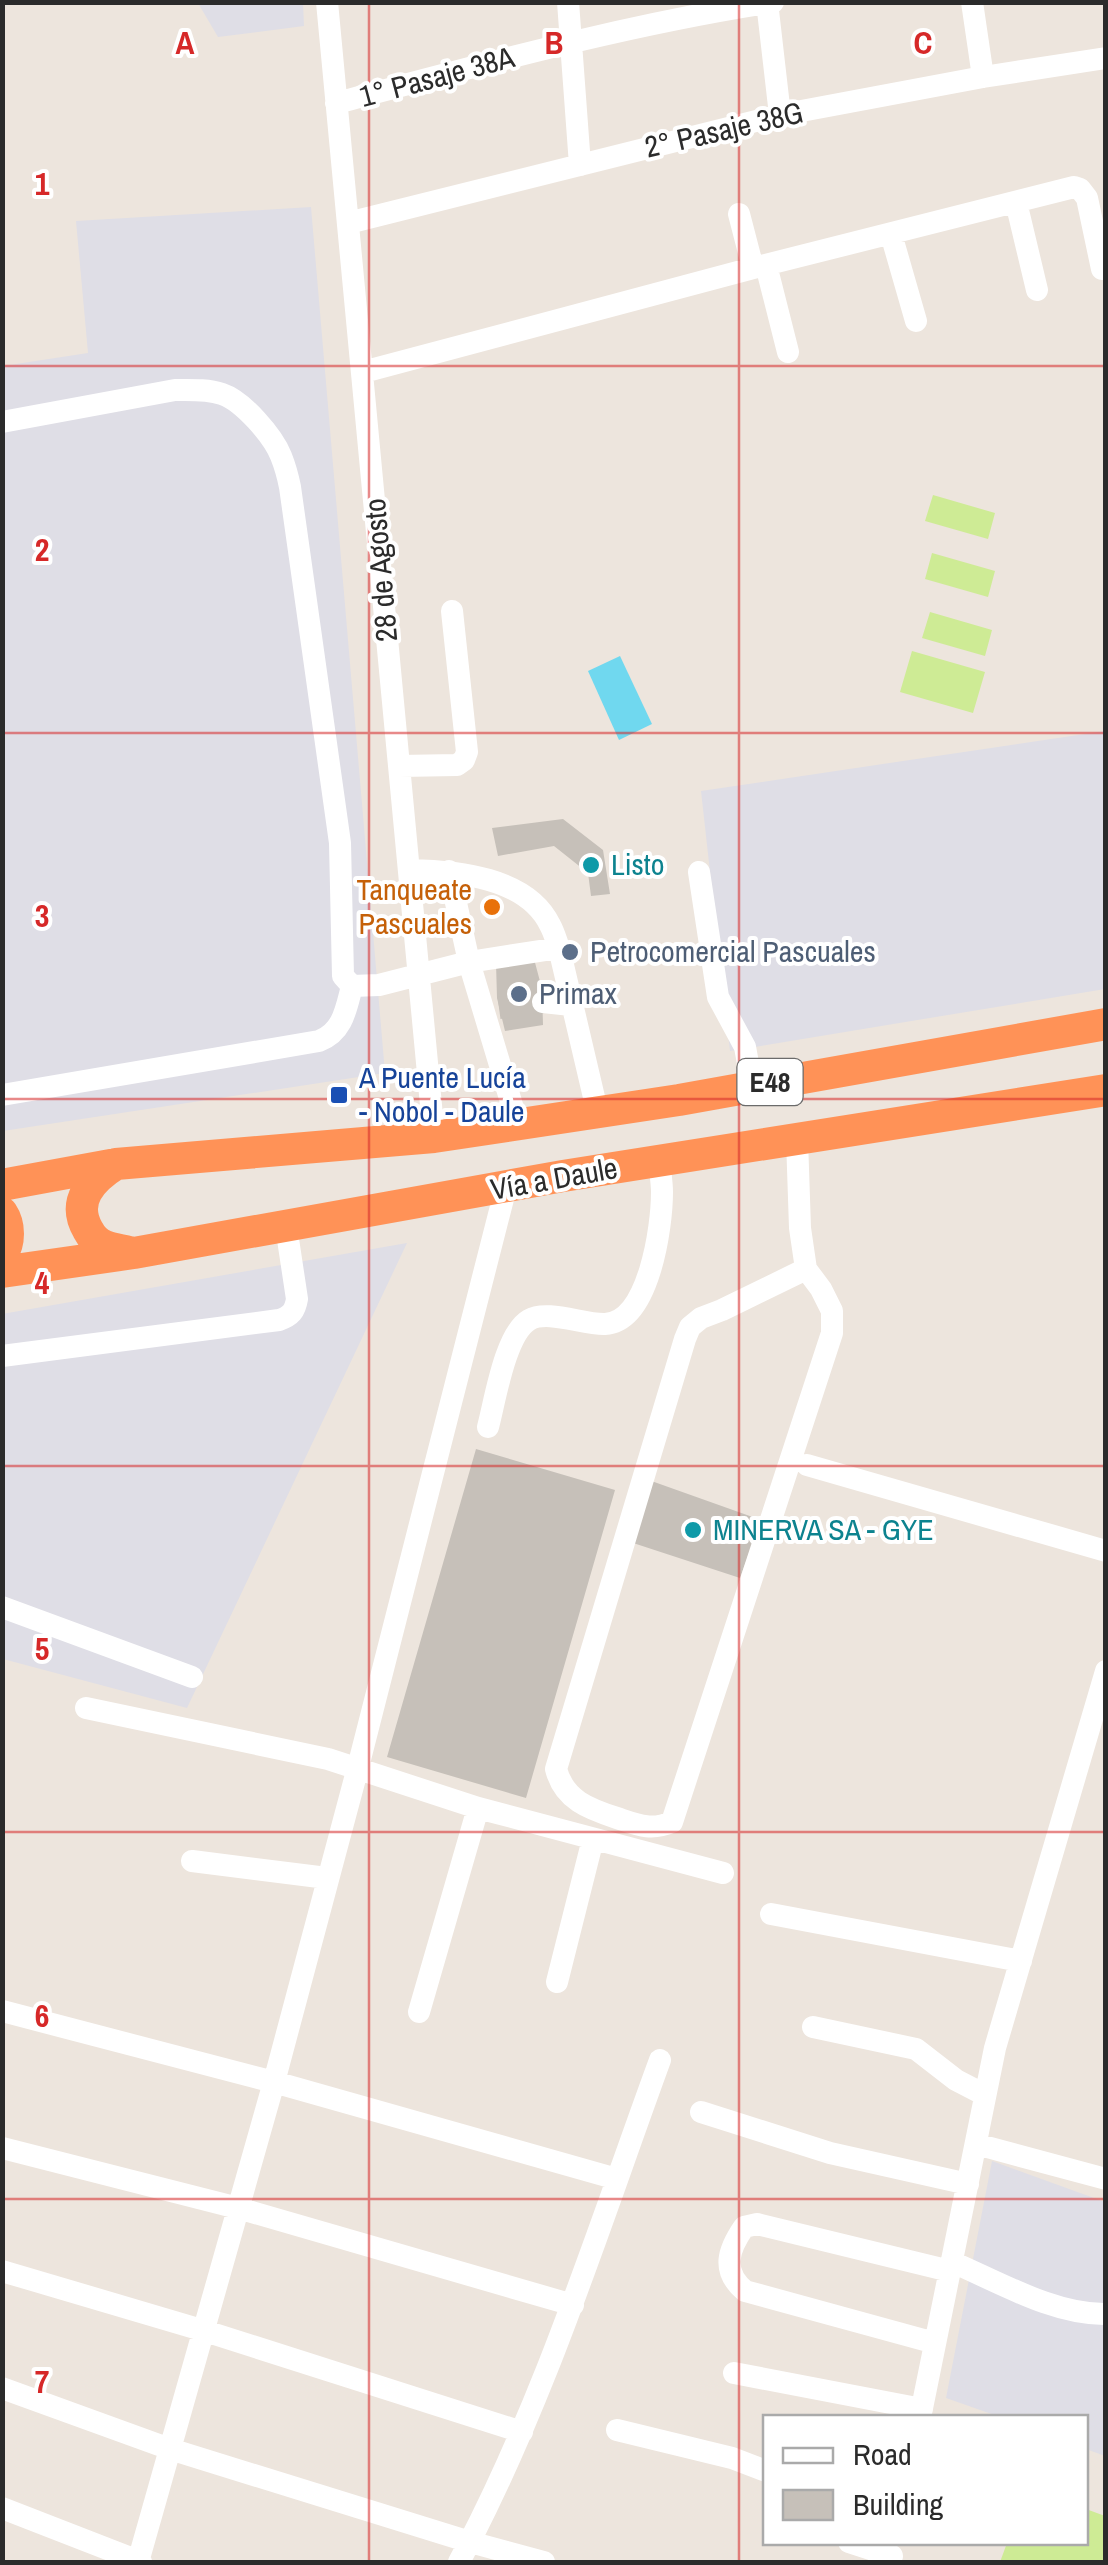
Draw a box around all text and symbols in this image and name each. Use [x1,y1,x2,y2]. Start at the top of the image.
text: A [176,21,195,64]
text: B [545,21,563,64]
text: C [914,21,932,64]
street label: 1° Pasaje 38A [355,36,519,116]
street label: 2° Pasaje 38G [641,91,807,167]
text: 1 [35,162,50,205]
street label: 28 de Agosto [354,497,406,643]
text: 2 [35,528,49,571]
place label: Listo [611,844,664,884]
marker: Listo [580,854,602,876]
place label: Tanqueate Pascuales [357,869,472,943]
text: 3 [35,894,49,937]
marker: Tanqueate Pascuales [481,896,503,918]
place label: Petrocomercial Pascuales [590,931,876,971]
marker: Petrocomercial Pascuales [559,941,581,963]
place label: Primax [539,973,618,1013]
marker: Primax [508,983,530,1005]
place label: A Puente Lucía - Nobol - Daule [358,1057,526,1131]
road number: E48 [738,1059,802,1105]
marker: A Puente Lucía - Nobol - Daule [328,1084,350,1106]
street label: Vía a Daule [487,1147,620,1209]
text: 4 [35,1261,50,1304]
place label: MINERVA SA - GYE [713,1509,934,1549]
marker: MINERVA SA - GYE [682,1519,704,1541]
text: 5 [35,1627,49,1670]
text: 6 [35,1994,49,2037]
text: 7 [35,2360,49,2403]
legend [763,2415,1088,2545]
text: Road [853,2434,912,2474]
text: Building [853,2484,944,2524]

